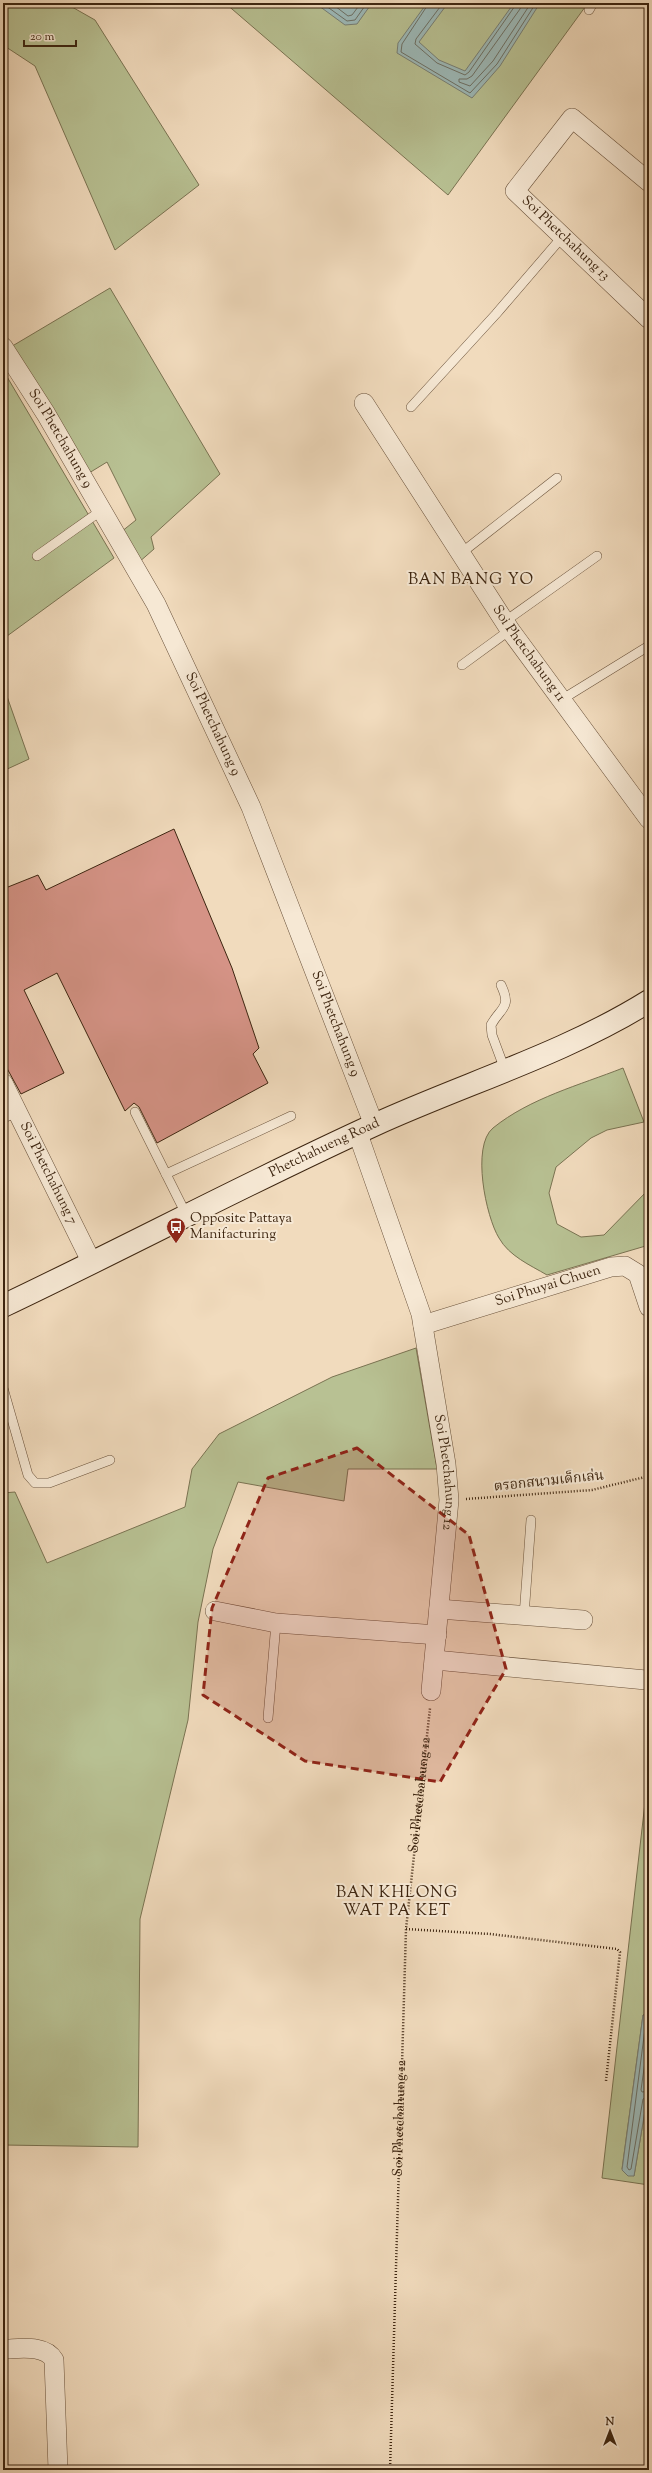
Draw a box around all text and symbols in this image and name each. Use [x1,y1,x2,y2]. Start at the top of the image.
scale bar [24,22,76,48]
text: 20 m [30,28,55,46]
street label: Soi Phetchahung 13 [516,192,614,286]
street label: Soi Phetchahung 9 [23,385,97,492]
district label: BAN BANG YO [408,569,534,592]
street label: Soi Phetchahung 11 [487,602,570,707]
street label: Soi Phetchahung 9 [179,669,245,780]
street label: Soi Phetchahung 9 [305,968,365,1080]
street label: Phetchahueng Road [266,1114,383,1183]
street label: Soi Phetchahung 7 [14,1119,82,1228]
place label: Opposite Pattaya Manifacturing [190,1209,293,1245]
bus stop icon: Opposite Pattaya Manifacturing [165,1216,187,1244]
street label: Soi Phuyai Chuen [493,1261,604,1312]
street label: Soi Phetchahung 12 [428,1413,459,1532]
street label: ตรอกสนามเด็กเล่น [493,1466,605,1498]
street label: Soi Phetchahung 12 [404,1736,437,1854]
district label: BAN KHLONG WAT PA KET [336,1882,458,1923]
street label: Soi Phetchahung 12 [389,2059,412,2177]
north arrow [590,2411,630,2451]
text: N [605,2414,615,2430]

